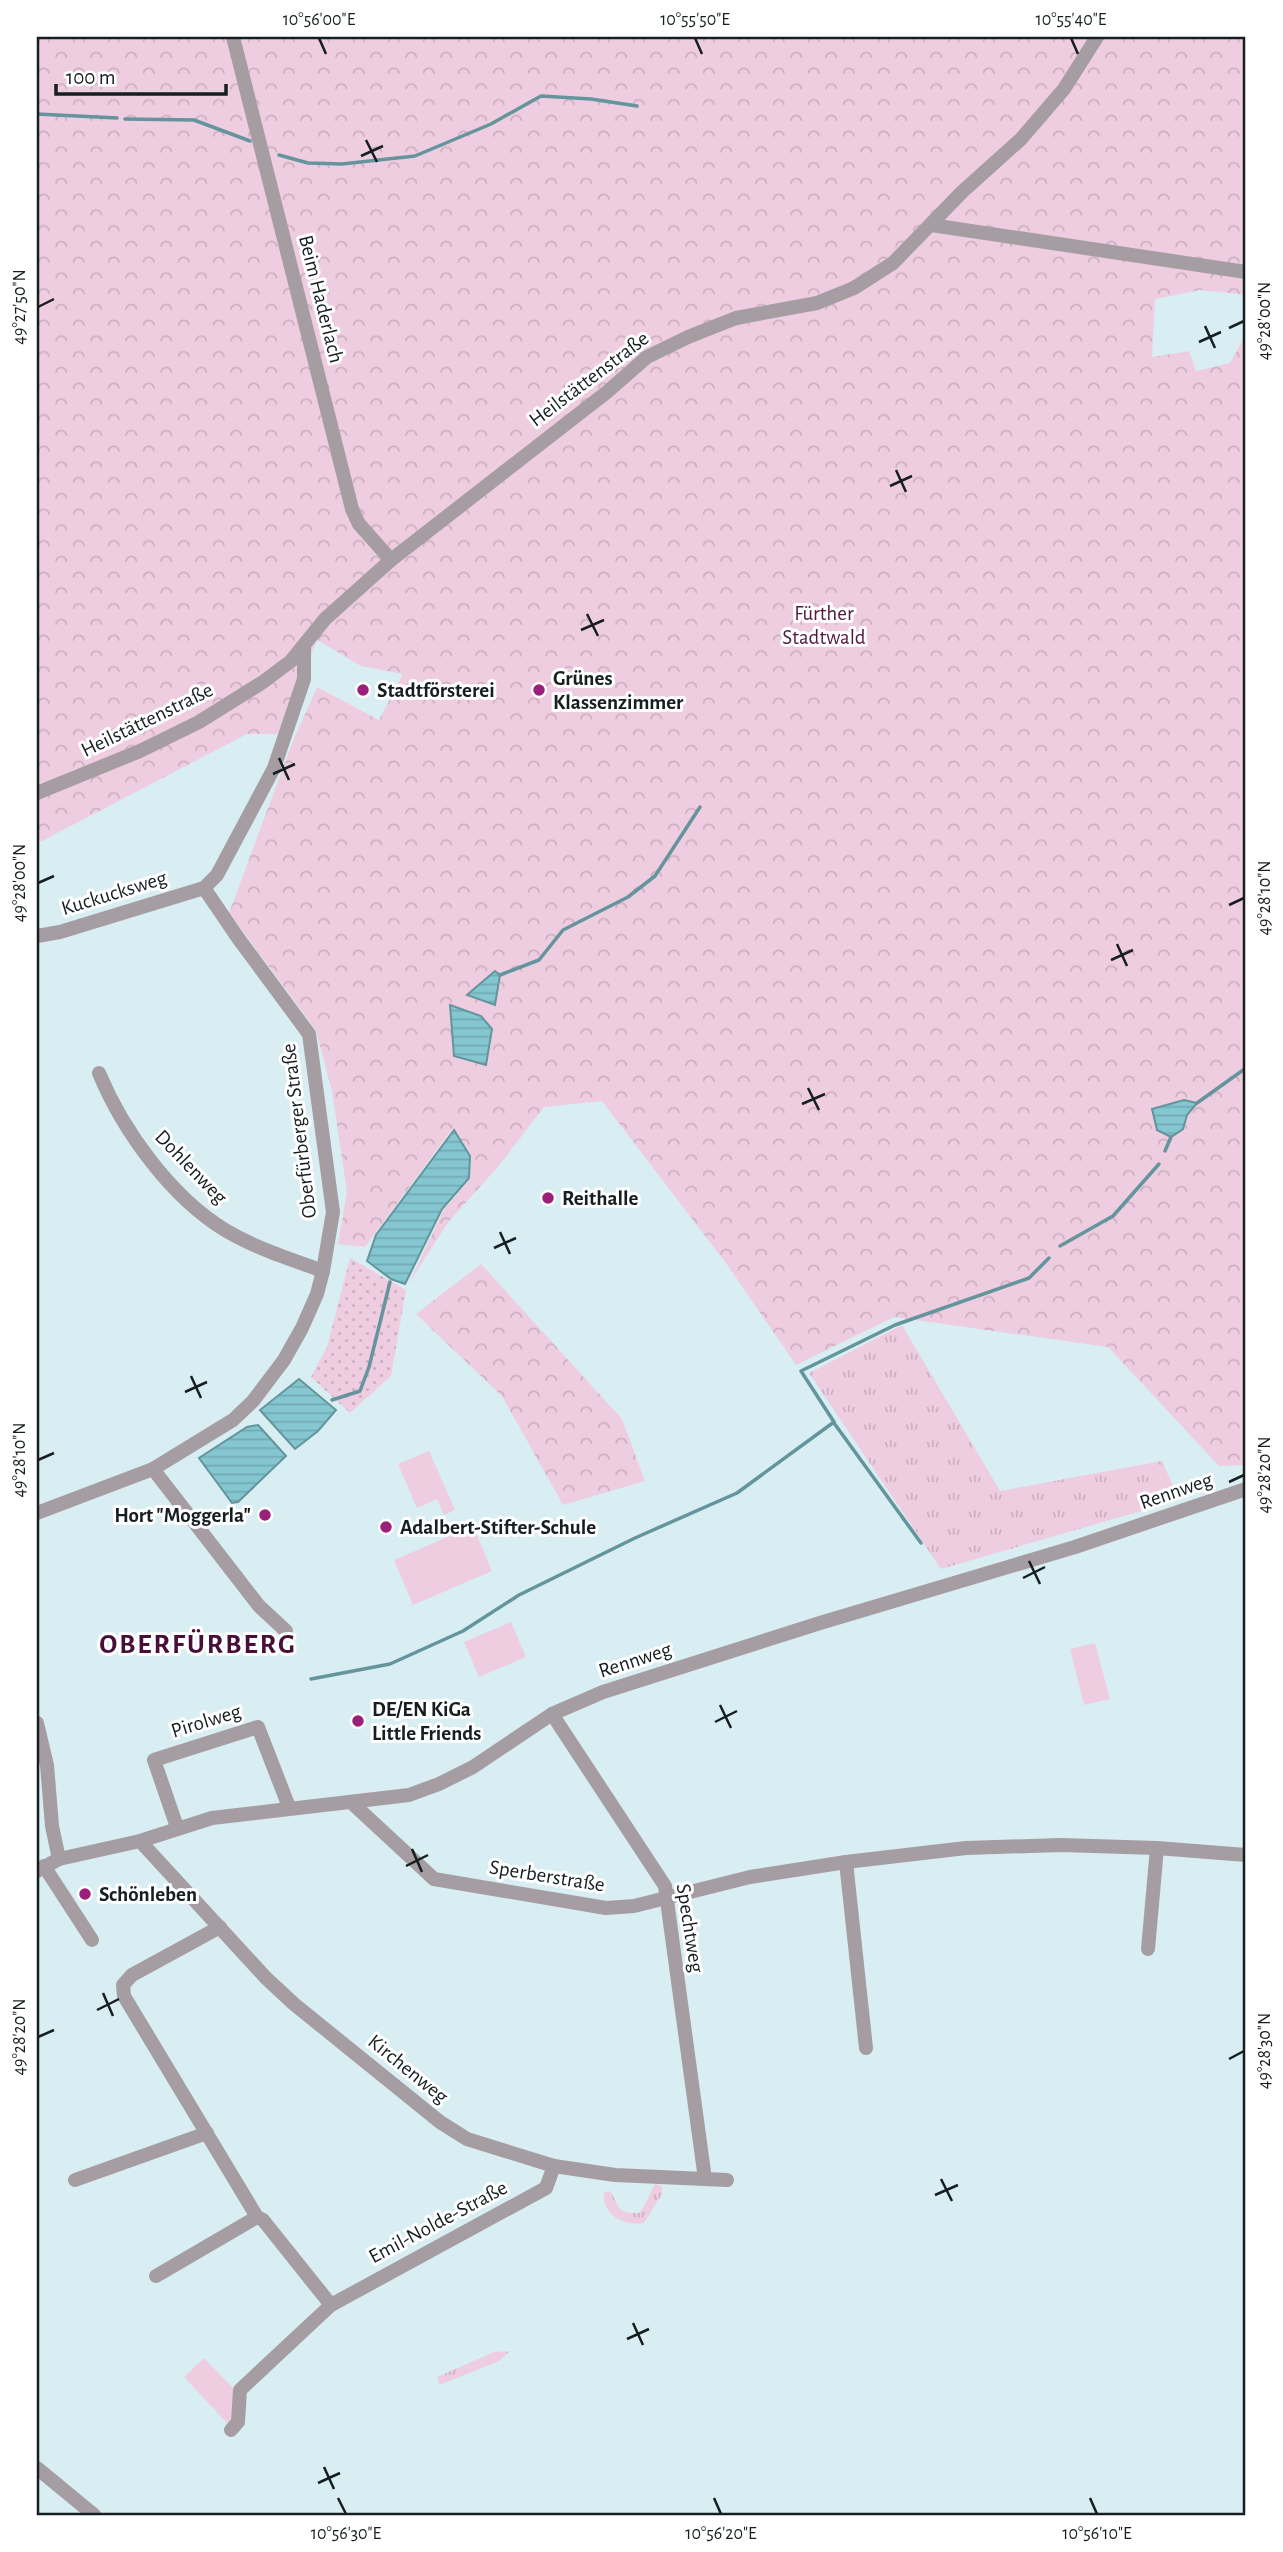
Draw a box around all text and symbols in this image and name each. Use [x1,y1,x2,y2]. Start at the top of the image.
text: 10°56'00"E [283,11,356,29]
text: 10°55'50"E [660,11,730,29]
text: 10°55'40"E [1036,11,1107,29]
scale bar [56,52,226,96]
text: 100 m [66,67,116,88]
street label: Beim Haderlach [295,233,347,365]
text: 49°27'50"N [11,269,29,345]
text: 49°28'00"N [1256,282,1274,360]
street label: Heilstättenstraße [525,327,653,431]
park label: Fürther Stadtwald [782,603,866,648]
place label: Grünes Klassenzimmer [553,668,684,713]
street label: Heilstättenstraße [78,679,216,761]
place label: Stadtförsterei [377,680,495,701]
marker: Stadtförsterei [355,682,371,698]
marker: Grünes Klassenzimmer [531,682,547,698]
text: 49°28'00"N [11,844,29,922]
text: 49°28'10"N [1256,860,1274,936]
street label: Kuckucksweg [59,867,170,919]
street label: Oberfürberger Straße [278,1042,320,1220]
street label: Dohlenweg [151,1126,232,1209]
place label: Reithalle [562,1188,639,1209]
marker: Reithalle [540,1190,556,1206]
text: 49°28'10"N [11,1422,29,1498]
text: 49°28'20"N [1256,1436,1274,1514]
street label: Rennweg [1137,1469,1216,1513]
place label: Hort "Moggerla" [114,1505,251,1526]
marker: Hort "Moggerla" [257,1507,273,1523]
place label: Adalbert-Stifter-Schule [400,1517,596,1538]
marker: Adalbert-Stifter-Schule [378,1519,394,1535]
district label: OBERFÜRBERG [99,1629,297,1659]
street label: Rennweg [596,1638,675,1682]
place label: DE/EN KiGa Little Friends [372,1699,481,1744]
street label: Pirolweg [169,1700,244,1742]
marker: DE/EN KiGa Little Friends [350,1713,366,1729]
street label: Sperberstraße [488,1857,606,1895]
street label: Spechtweg [673,1882,707,1975]
place label: Schönleben [99,1884,197,1905]
marker: Schönleben [77,1886,93,1902]
text: 49°28'20"N [11,1998,29,2076]
text: 49°28'30"N [1256,2013,1274,2089]
street label: Kirchenweg [364,2031,453,2108]
street label: Emil-Nolde-Straße [365,2177,511,2267]
text: 10°56'30"E [311,2525,382,2543]
text: 10°56'20"E [685,2525,757,2543]
text: 10°56'10"E [1062,2525,1132,2543]

